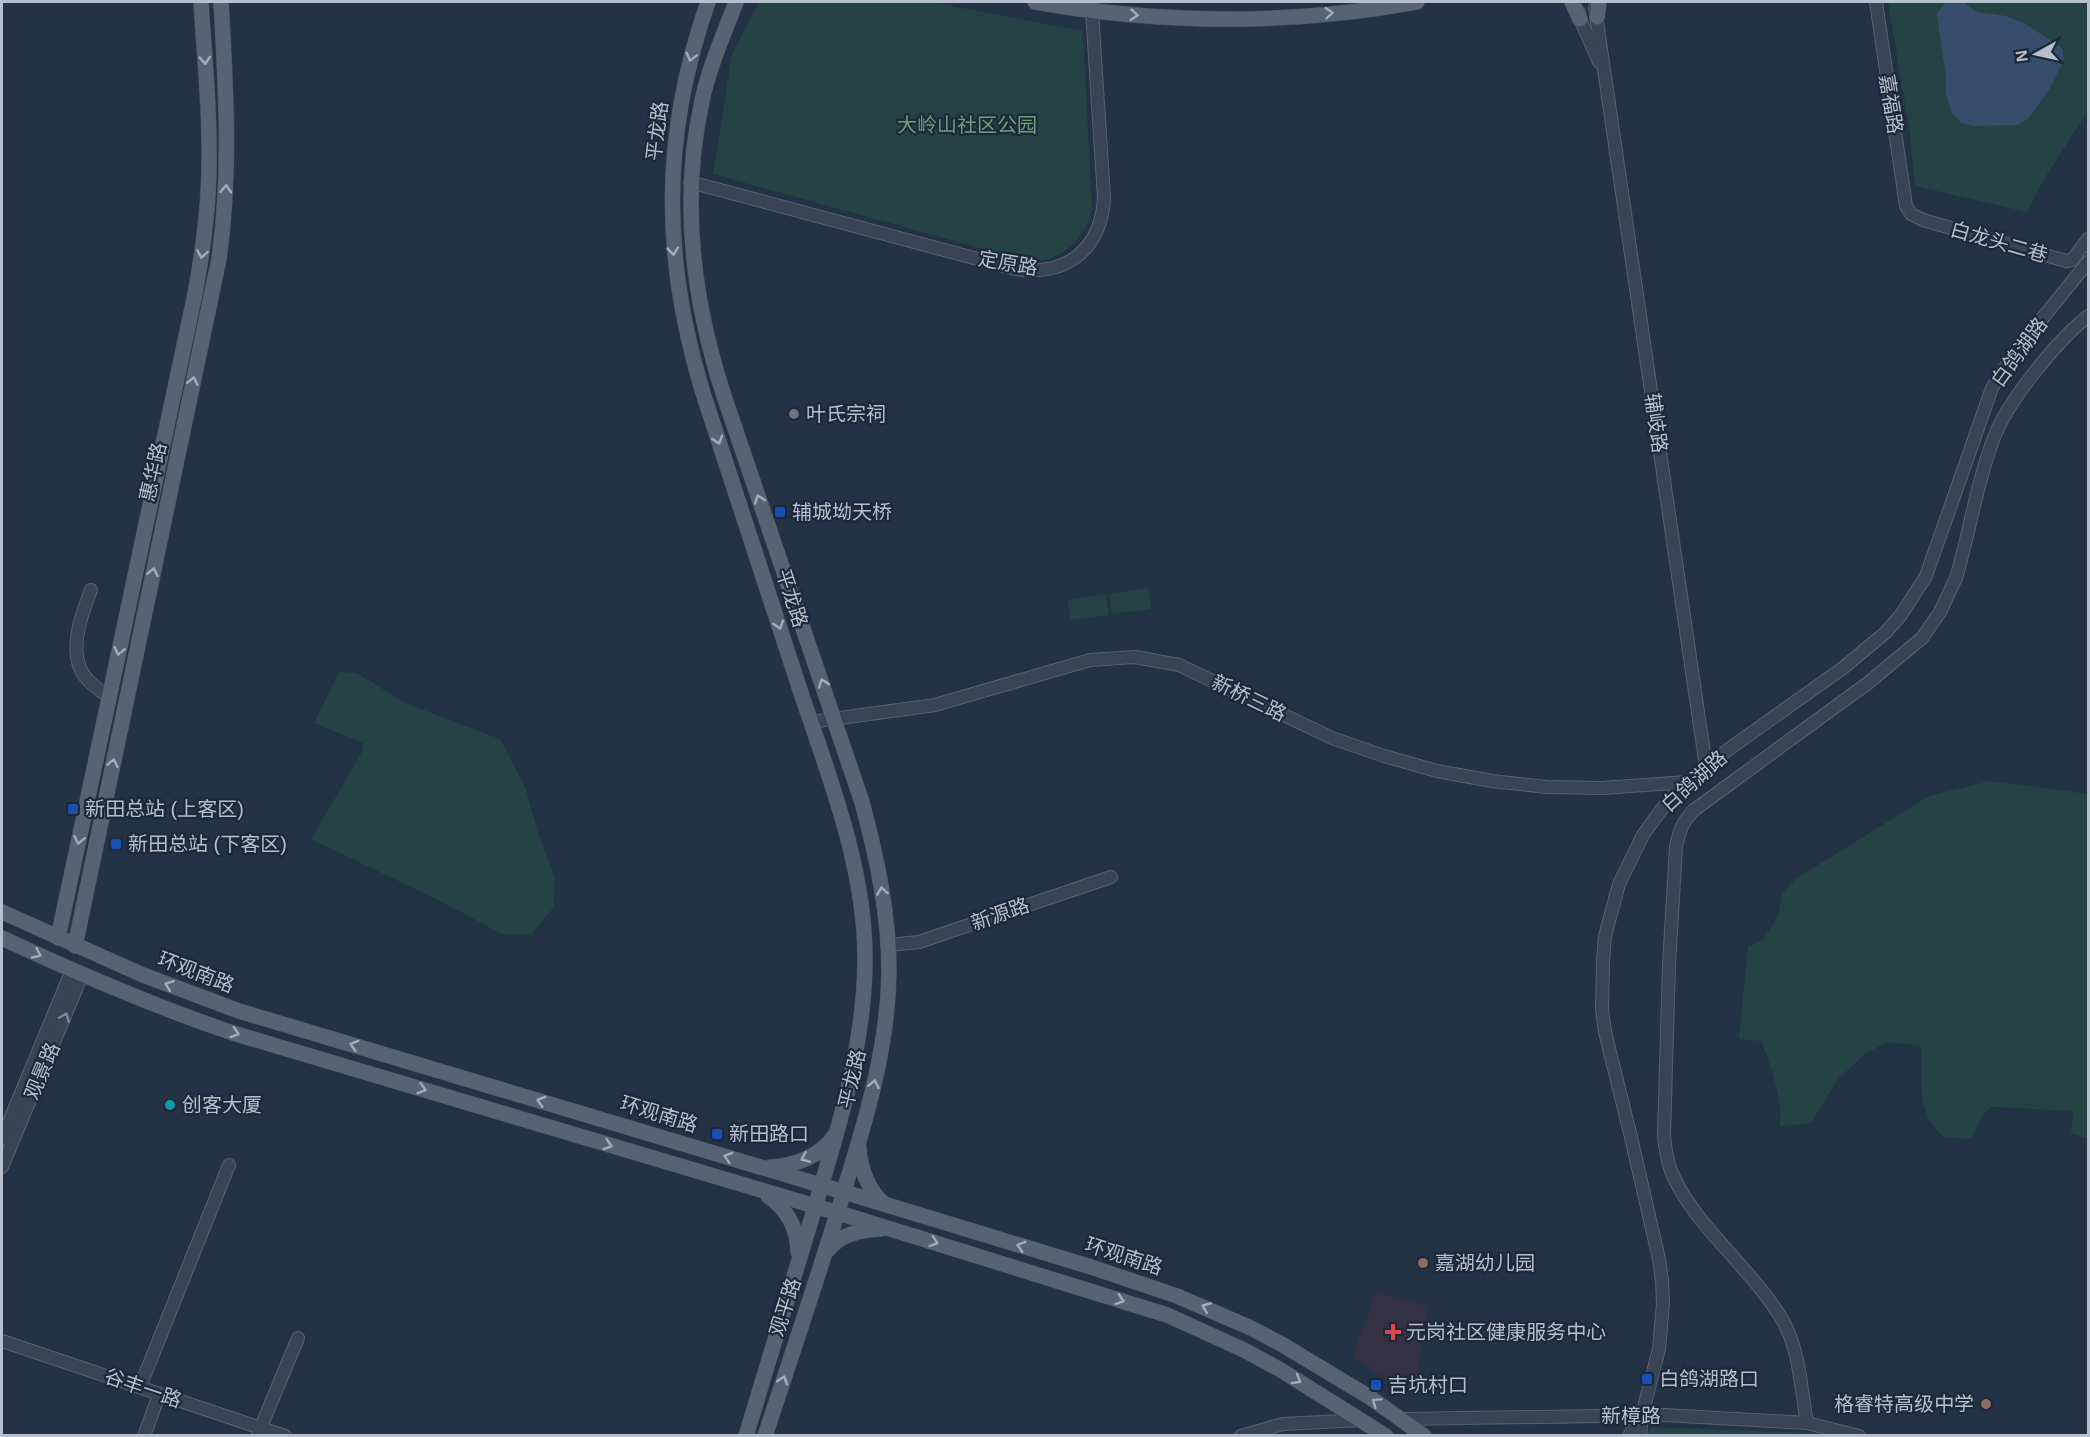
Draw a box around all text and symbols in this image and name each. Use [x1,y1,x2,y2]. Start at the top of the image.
one-way arrow [1324,7,1333,20]
one-way arrow [1130,8,1139,21]
north arrow [2006,24,2066,84]
text: N [2012,49,2031,63]
one-way arrow [685,52,698,62]
one-way arrow [198,55,211,64]
street label: 嘉福路 [1875,73,1907,135]
street label: 平龙路 [642,100,672,162]
park label: 大岭山社区公园 [897,114,1037,136]
one-way arrow [219,185,232,194]
street label: 白龙头二巷 [1948,218,2050,266]
one-way arrow [666,246,679,255]
street label: 定原路 [977,247,1039,279]
one-way arrow [196,250,208,259]
street label: 白鸽湖路 [1987,313,2051,391]
one-way arrow [186,377,199,387]
street label: 辅岐路 [1641,392,1671,454]
place label: 叶氏宗祠 [806,403,886,425]
marker: 叶氏宗祠 [787,407,801,421]
one-way arrow [711,434,723,445]
street label: 惠华路 [136,440,170,504]
one-way arrow [754,494,766,505]
place label: 辅城坳天桥 [792,501,892,523]
marker: 辅城坳天桥 [773,505,787,519]
street label: 平龙路 [772,566,812,630]
one-way arrow [146,567,159,577]
one-way arrow [772,619,784,630]
one-way arrow [113,646,126,656]
street label: 新桥三路 [1208,671,1290,725]
one-way arrow [817,678,830,689]
street label: 白鸽湖路 [1657,746,1731,816]
one-way arrow [106,758,119,768]
place label: 新田总站 (上客区) [85,798,244,820]
marker: 新田总站 (上客区) [66,802,80,816]
place label: 新田总站 (下客区) [128,833,287,855]
one-way arrow [73,835,86,845]
marker: 新田总站 (下客区) [109,837,123,851]
one-way arrow [876,886,888,895]
street label: 新源路 [968,894,1032,934]
one-way arrow [30,946,41,958]
street label: 环观南路 [155,947,237,997]
one-way arrow [164,980,175,992]
one-way arrow [58,1012,70,1023]
one-way arrow [229,1026,240,1038]
street label: 观景路 [20,1039,64,1103]
one-way arrow [349,1040,360,1052]
street label: 平龙路 [835,1047,869,1111]
one-way arrow [866,1079,879,1089]
one-way arrow [416,1082,427,1094]
street label: 环观南路 [618,1092,700,1136]
place label: 创客大厦 [182,1094,262,1116]
one-way arrow [536,1096,547,1108]
marker: 创客大厦 [163,1098,177,1112]
place label: 新田路口 [729,1123,809,1145]
marker: 新田路口 [710,1127,724,1141]
one-way arrow [602,1138,613,1150]
one-way arrow [801,1151,812,1163]
one-way arrow [723,1152,734,1164]
street label: 环观南路 [1083,1233,1165,1279]
one-way arrow [928,1235,939,1247]
one-way arrow [1016,1241,1027,1253]
place label: 嘉湖幼儿园 [1435,1252,1535,1274]
marker: 嘉湖幼儿园 [1416,1256,1430,1270]
street label: 观平路 [765,1275,805,1339]
one-way arrow [1114,1292,1125,1305]
one-way arrow [1201,1302,1212,1314]
place label: 元岗社区健康服务中心 [1406,1321,1606,1343]
marker: 元岗社区健康服务中心 [1384,1323,1402,1341]
street label: 谷丰一路 [102,1365,184,1411]
place label: 白鸽湖路口 [1659,1368,1759,1390]
one-way arrow [1291,1372,1301,1384]
marker: 白鸽湖路口 [1640,1372,1654,1386]
place label: 吉坑村口 [1388,1374,1468,1396]
one-way arrow [776,1375,788,1386]
marker: 吉坑村口 [1369,1378,1383,1392]
place label: 格睿特高级中学 [1834,1393,1974,1415]
marker: 格睿特高级中学 [1979,1397,1993,1411]
one-way arrow [1372,1398,1383,1409]
street label: 新樟路 [1601,1405,1661,1427]

